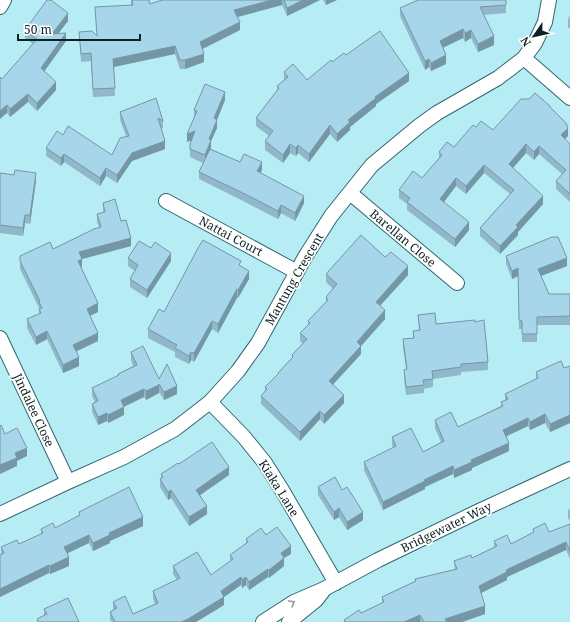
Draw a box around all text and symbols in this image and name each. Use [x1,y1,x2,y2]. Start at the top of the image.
scale bar [18,16,140,42]
north arrow [514,16,554,56]
text: 50 m [24,21,52,38]
text: N [516,34,534,50]
street label: Barellan Close [366,205,440,271]
street label: Nattai Court [196,212,266,260]
street label: Mantung Crescent [261,230,327,328]
street label: Jindalee Close [9,369,59,450]
street label: Kiaka Lane [255,456,303,520]
street label: Bridgewater Way [398,498,494,556]
one-way arrow [288,601,295,608]

